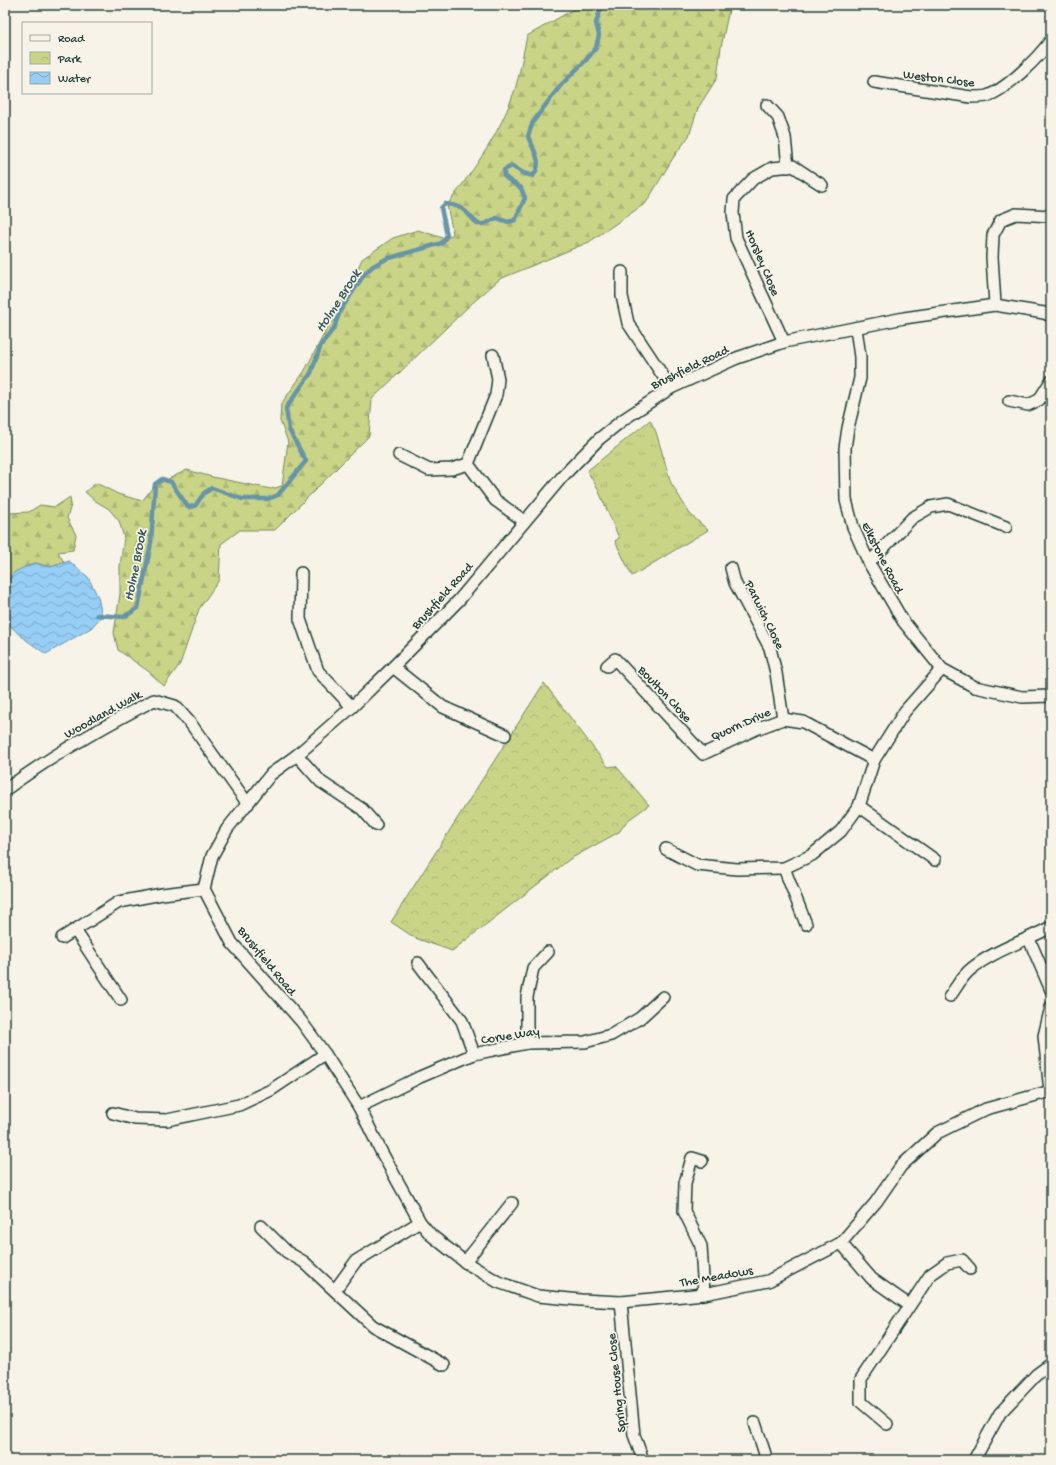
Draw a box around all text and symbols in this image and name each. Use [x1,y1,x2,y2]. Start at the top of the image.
legend [22,22,152,94]
text: Road [58,33,85,47]
text: Park [57,53,83,67]
street label: Weston Close [902,68,976,91]
text: Water [58,73,92,87]
street label: Horsley Close [741,227,783,299]
water label: Holme Brook [312,265,367,336]
street label: Brushfield Road [648,342,733,394]
street label: Elkstone Road [857,520,907,597]
water label: Holme Brook [121,527,152,602]
street label: Brushfield Road [408,559,478,634]
street label: Parwich Close [740,577,787,652]
street label: Boulton Close [634,663,694,726]
street label: Woodland Walk [62,687,146,743]
street label: Quorn Drive [709,705,773,745]
street label: Brushfield Road [233,923,299,1000]
street label: Corve Way [480,1024,541,1048]
street label: The Meadows [678,1263,755,1291]
street label: Spring House Close [605,1332,630,1433]

